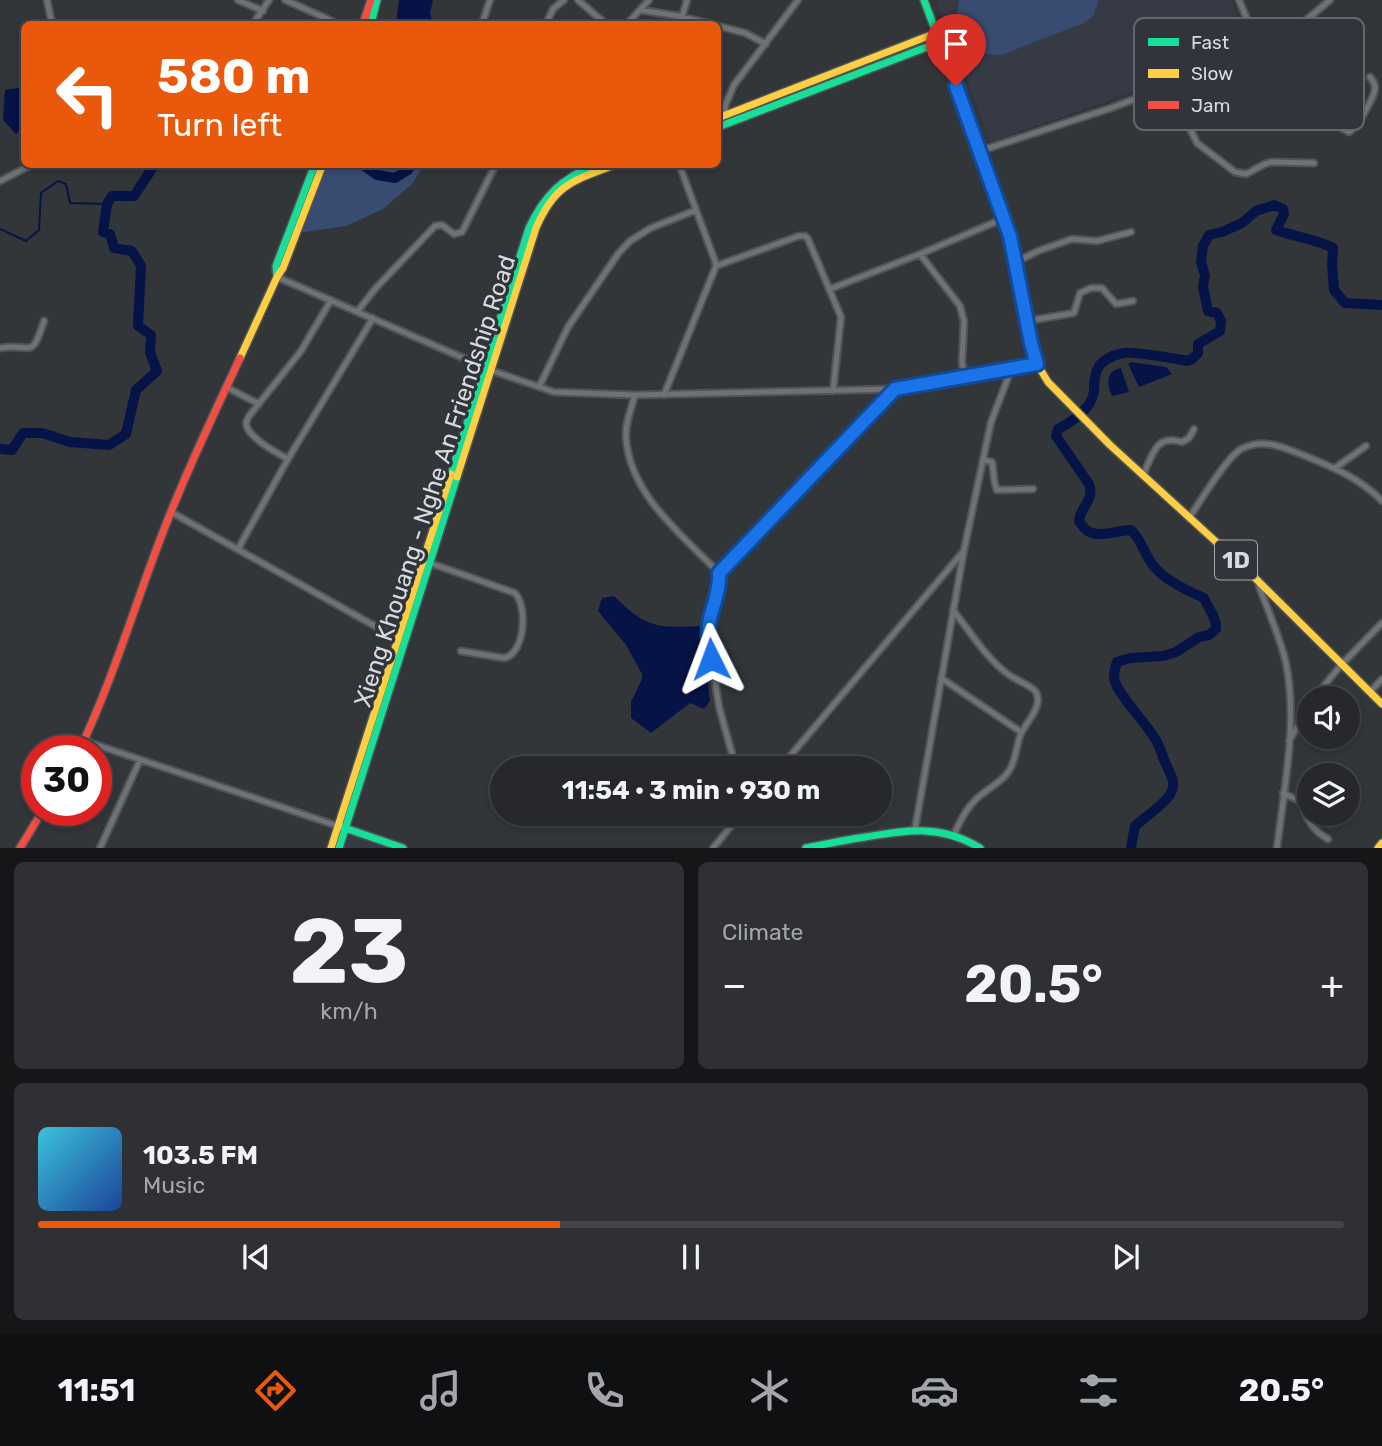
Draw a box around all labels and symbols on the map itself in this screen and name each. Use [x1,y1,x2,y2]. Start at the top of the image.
pin [926,14,986,86]
legend [1134,18,1364,130]
text: Fast [1191,31,1230,54]
text: Slow [1191,62,1233,85]
text: Jam [1191,94,1230,117]
street label: Xieng Khouang - Nghe An Friendship Road [349,252,521,710]
road number: 1D [1215,540,1257,580]
position arrow [674,622,748,696]
speed limit sign: 30 [21,735,112,826]

